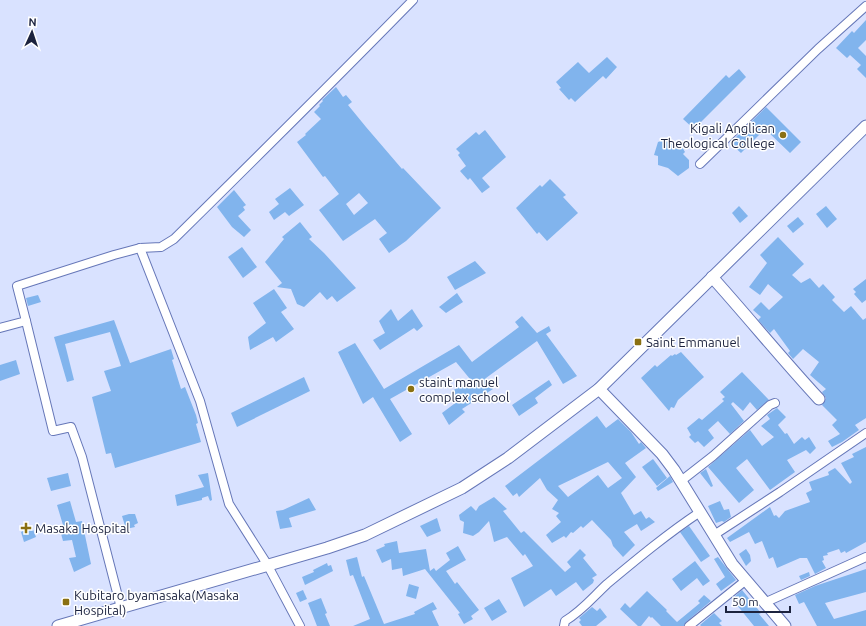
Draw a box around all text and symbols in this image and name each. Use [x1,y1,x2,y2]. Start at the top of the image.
north arrow [12,12,52,52]
text: N [28,16,37,28]
place label: Kigali Anglican Theological College [661,121,775,150]
marker: Kigali Anglican Theological College [778,130,788,140]
place label: Saint Emmanuel [646,335,741,349]
marker: Saint Emmanuel [633,337,643,347]
place label: staint manuel complex school [419,375,510,404]
marker: staint manuel complex school [406,384,416,394]
place label: Masaka Hospital [35,521,130,535]
marker: Masaka Hospital [20,522,32,534]
place label: Kubitaro byamasaka(Masaka Hospital) [74,588,239,618]
scale bar [726,588,790,614]
text: 50 m [732,595,759,608]
marker: Kubitaro byamasaka(Masaka Hospital) [61,597,71,607]

